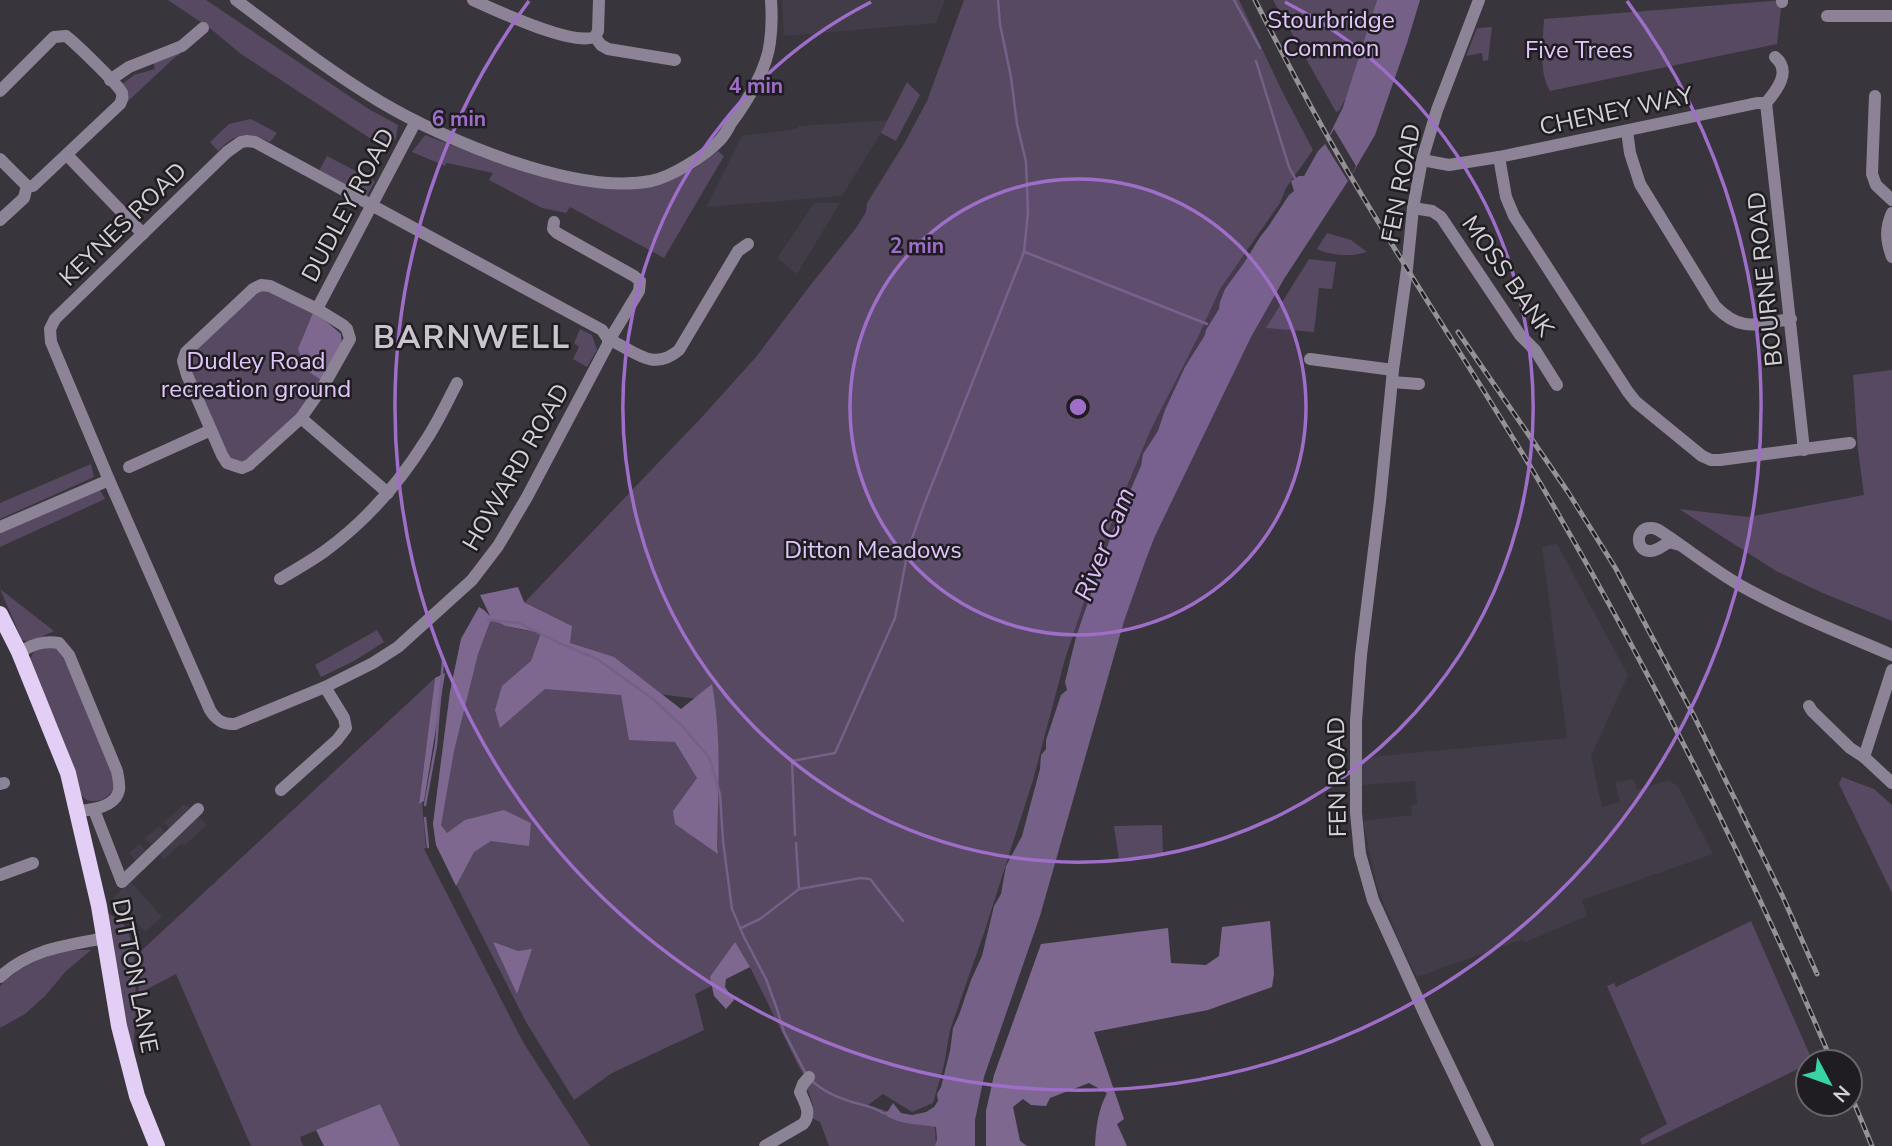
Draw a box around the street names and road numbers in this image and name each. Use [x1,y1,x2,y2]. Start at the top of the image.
street label: CHENEY WAY [1536,79,1696,143]
street label: FEN ROAD [1374,121,1428,245]
street label: DUDLEY ROAD [294,123,402,287]
street label: KEYNES ROAD [52,155,194,293]
street label: BOURNE ROAD [1740,190,1790,368]
street label: MOSS BANK [1454,209,1562,344]
street label: HOWARD ROAD [455,377,577,557]
street label: FEN ROAD [1320,717,1354,837]
street label: DITTON LANE [104,896,166,1056]

